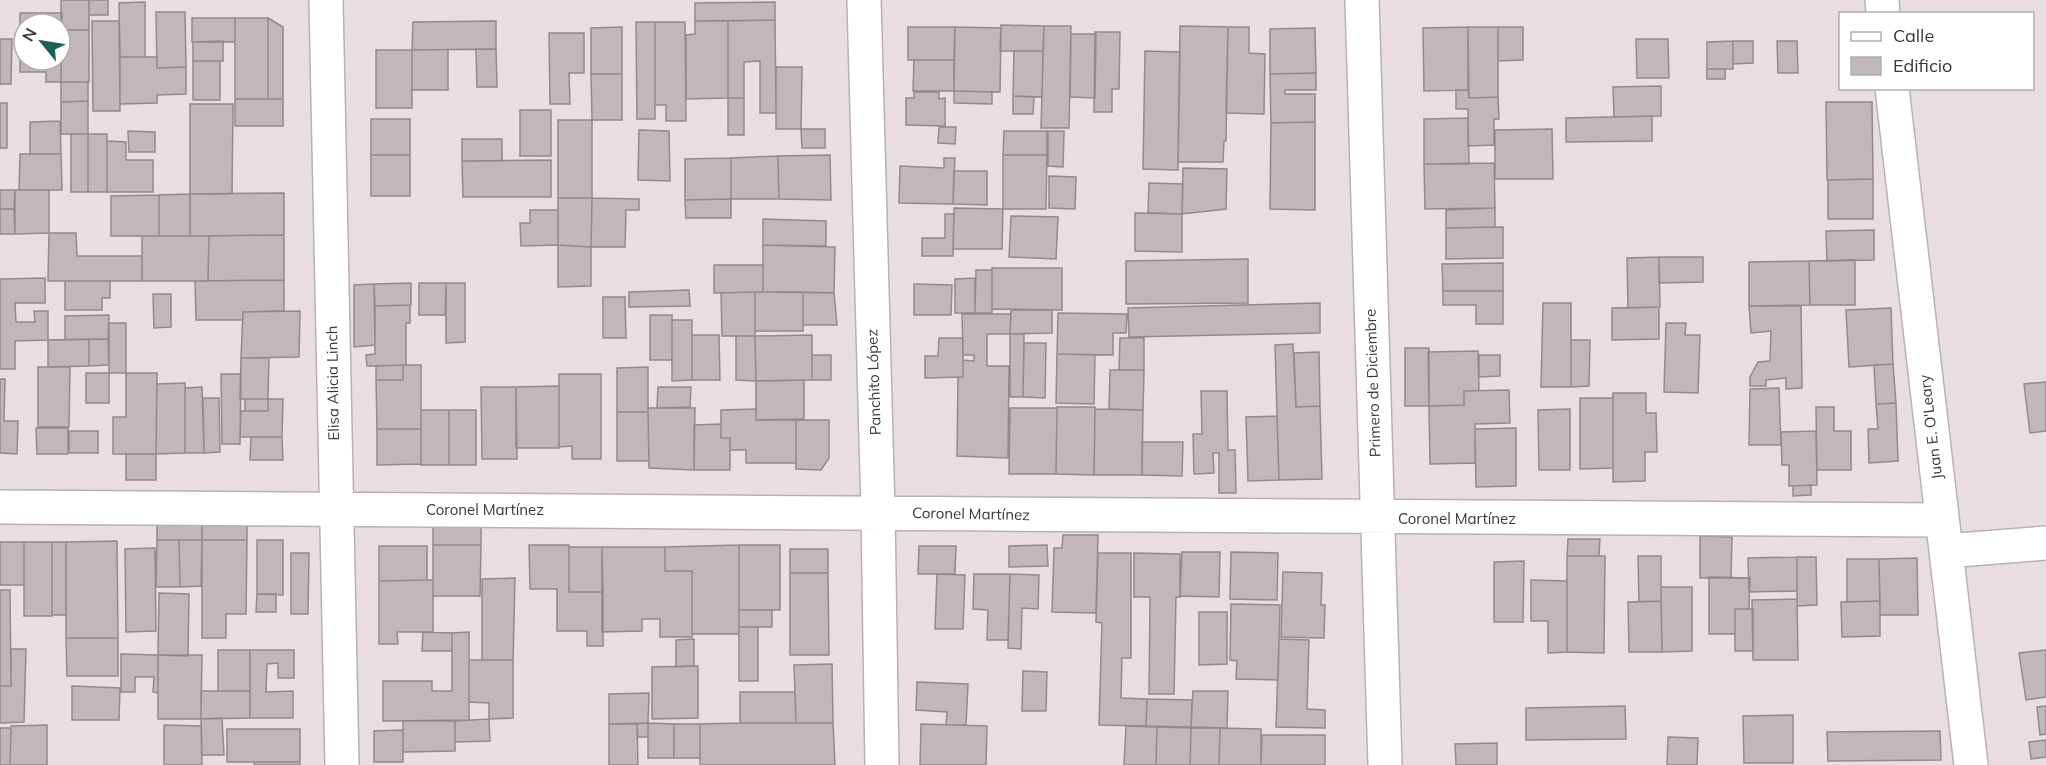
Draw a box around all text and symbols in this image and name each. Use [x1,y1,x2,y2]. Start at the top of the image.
north arrow [12,12,72,72]
legend [1839,12,2034,90]
text: N [17,24,41,45]
text: Calle [1893,24,1934,47]
text: Edificio [1893,54,1952,77]
street label: Primero de Diciembre [1360,308,1385,458]
street label: Elisa Alicia Linch [322,325,343,441]
street label: Panchito López [862,328,885,435]
street label: Juan E. O'Leary [1915,373,1946,481]
street label: Coronel Martínez [426,500,544,519]
street label: Coronel Martínez [912,503,1030,524]
street label: Coronel Martínez [1398,509,1516,528]

